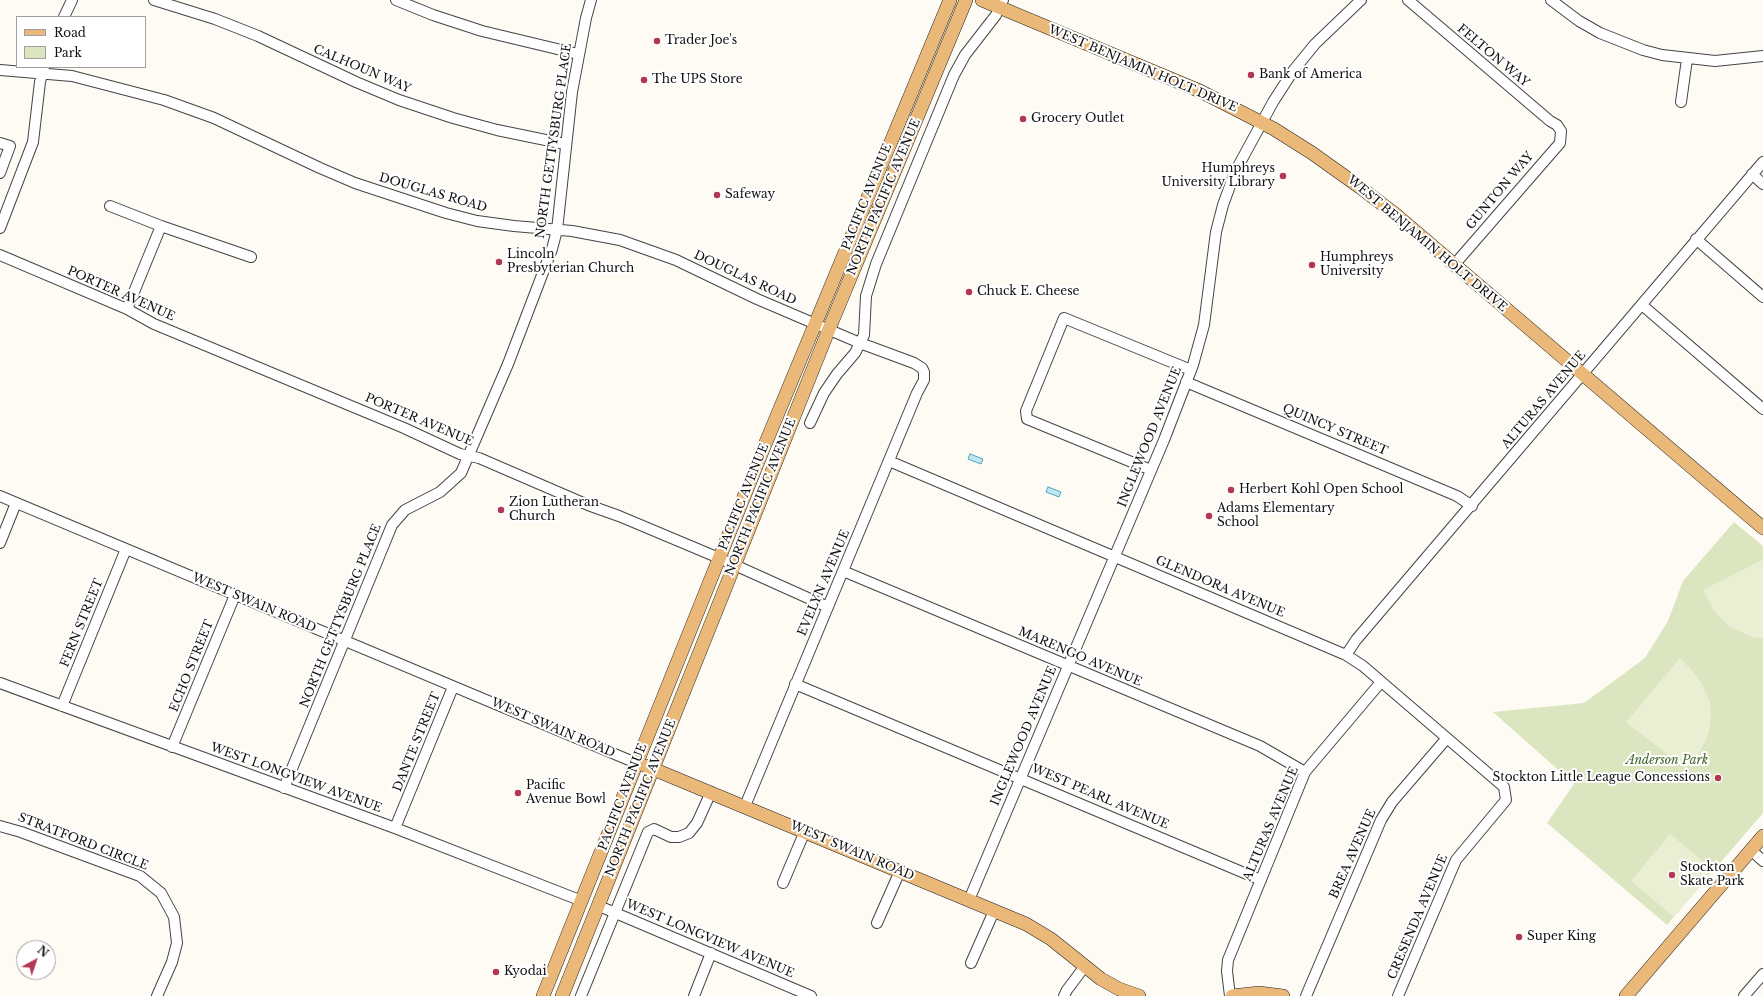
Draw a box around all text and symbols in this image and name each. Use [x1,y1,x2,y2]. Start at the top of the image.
legend [16,16,146,68]
street label: FELTON WAY [1454,22,1532,90]
street label: WEST BENJAMIN HOLT DRIVE [1046,23,1240,115]
text: Road [54,25,86,40]
place label: Trader Joe's [665,34,737,48]
marker: Trader Joe's [652,36,662,46]
street label: CALHOUN WAY [311,42,413,96]
street label: NORTH GETTYSBURG PLACE [533,42,575,240]
text: Park [54,45,82,60]
place label: Bank of America [1259,68,1362,82]
marker: Bank of America [1246,70,1256,80]
place label: The UPS Store [652,73,743,87]
marker: The UPS Store [639,75,649,85]
place label: Grocery Outlet [1031,112,1124,126]
marker: Grocery Outlet [1018,114,1028,124]
street label: NORTH PACIFIC AVENUE [844,117,924,277]
street label: PACIFIC AVENUE [839,142,895,252]
street label: GUNTON WAY [1463,149,1537,233]
place label: Humphreys University Library [1161,162,1275,190]
street label: DOUGLAS ROAD [377,171,489,215]
marker: Humphreys University Library [1278,171,1288,181]
street label: WEST BENJAMIN HOLT DRIVE [1344,173,1510,315]
place label: Safeway [725,188,775,202]
marker: Safeway [712,190,722,200]
place label: Lincoln Presbyterian Church [507,248,634,276]
street label: DOUGLAS ROAD [691,248,799,308]
place label: Humphreys University [1320,251,1393,279]
marker: Lincoln Presbyterian Church [494,257,504,267]
marker: Humphreys University [1307,260,1317,270]
street label: PORTER AVENUE [65,264,177,324]
place label: Chuck E. Cheese [977,285,1079,299]
marker: Chuck E. Cheese [964,287,974,297]
street label: ALTURAS AVENUE [1499,348,1589,452]
street label: INGLEWOOD AVENUE [1115,365,1185,509]
street label: PORTER AVENUE [363,391,475,449]
street label: QUINCY STREET [1280,401,1390,459]
street label: NORTH PACIFIC AVENUE [723,416,799,578]
street label: PACIFIC AVENUE [716,442,772,552]
place label: Herbert Kohl Open School [1239,483,1403,497]
marker: Herbert Kohl Open School [1226,485,1236,495]
place label: Zion Lutheran Church [509,496,599,524]
place label: Adams Elementary School [1217,502,1335,530]
marker: Zion Lutheran Church [496,505,506,515]
marker: Adams Elementary School [1204,511,1214,521]
street label: NORTH GETTYSBURG PLACE [297,522,385,710]
street label: EVELYN AVENUE [795,528,853,638]
street label: GLENDORA AVENUE [1153,553,1287,621]
street label: WEST SWAIN ROAD [190,570,318,636]
street label: FERN STREET [58,577,106,669]
street label: ECHO STREET [167,618,217,714]
street label: MARENGO AVENUE [1016,624,1144,690]
street label: INGLEWOOD AVENUE [988,664,1060,808]
street label: DANTE STREET [390,690,444,794]
street label: WEST SWAIN ROAD [489,695,617,761]
street label: NORTH PACIFIC AVENUE [603,717,679,879]
street label: WEST LONGVIEW AVENUE [208,740,384,816]
street label: PACIFIC AVENUE [596,741,650,853]
park label: Anderson Park [1626,754,1708,768]
street label: WEST PEARL AVENUE [1029,762,1171,832]
street label: ALTURAS AVENUE [1240,765,1302,883]
place label: Stockton Little League Concessions [1493,771,1710,785]
marker: Stockton Little League Concessions [1713,773,1723,783]
place label: Pacific Avenue Bowl [526,779,606,807]
marker: Pacific Avenue Bowl [513,788,523,798]
street label: BREA AVENUE [1327,807,1379,901]
street label: STRATFORD CIRCLE [16,810,150,874]
street label: WEST SWAIN ROAD [788,818,916,884]
street label: CRESENDA AVENUE [1385,852,1451,982]
place label: Stockton Skate Park [1680,861,1744,889]
marker: Stockton Skate Park [1667,870,1677,880]
street label: WEST LONGVIEW AVENUE [624,897,796,981]
place label: Super King [1527,930,1596,944]
marker: Super King [1514,932,1524,942]
north arrow [16,940,56,980]
text: N [35,943,52,960]
place label: Kyodai [504,965,546,979]
marker: Kyodai [491,967,501,977]

